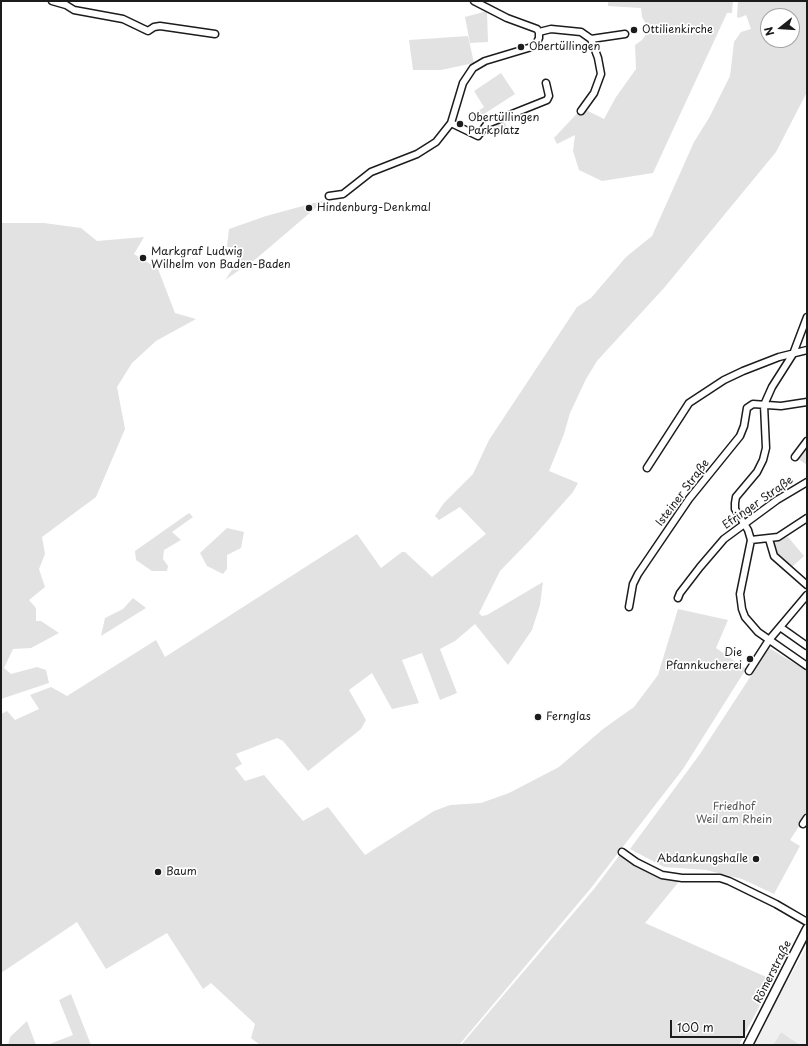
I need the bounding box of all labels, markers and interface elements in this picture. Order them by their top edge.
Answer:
north arrow [760,8,800,48]
place label: Ottilienkirche [642,23,713,37]
marker: Ottilienkirche [629,25,639,35]
text: N [760,25,778,38]
place label: Obertüllingen [529,40,600,54]
marker: Obertüllingen [516,42,526,52]
place label: Obertüllingen Parkplatz [468,111,539,137]
marker: Obertüllingen Parkplatz [455,119,465,129]
place label: Hindenburg-Denkmal [317,201,431,215]
marker: Hindenburg-Denkmal [304,203,314,213]
place label: Markgraf Ludwig Wilhelm von Baden-Baden [151,245,291,271]
marker: Markgraf Ludwig Wilhelm von Baden-Baden [138,253,148,263]
street label: Isteiner Straße [654,457,712,529]
street label: Efringer Straße [720,474,796,532]
place label: Die Pfannkucherei [666,646,742,672]
marker: Die Pfannkucherei [745,654,755,664]
place label: Fernglas [546,710,591,724]
marker: Fernglas [533,712,543,722]
park label: Friedhof Weil am Rhein [696,800,772,826]
place label: Abdankungshalle [657,852,748,866]
marker: Abdankungshalle [751,854,761,864]
place label: Baum [166,865,197,879]
marker: Baum [153,867,163,877]
street label: Römerstraße [752,938,794,1006]
scale bar [672,1012,747,1038]
text: 100 m [677,1018,714,1036]

